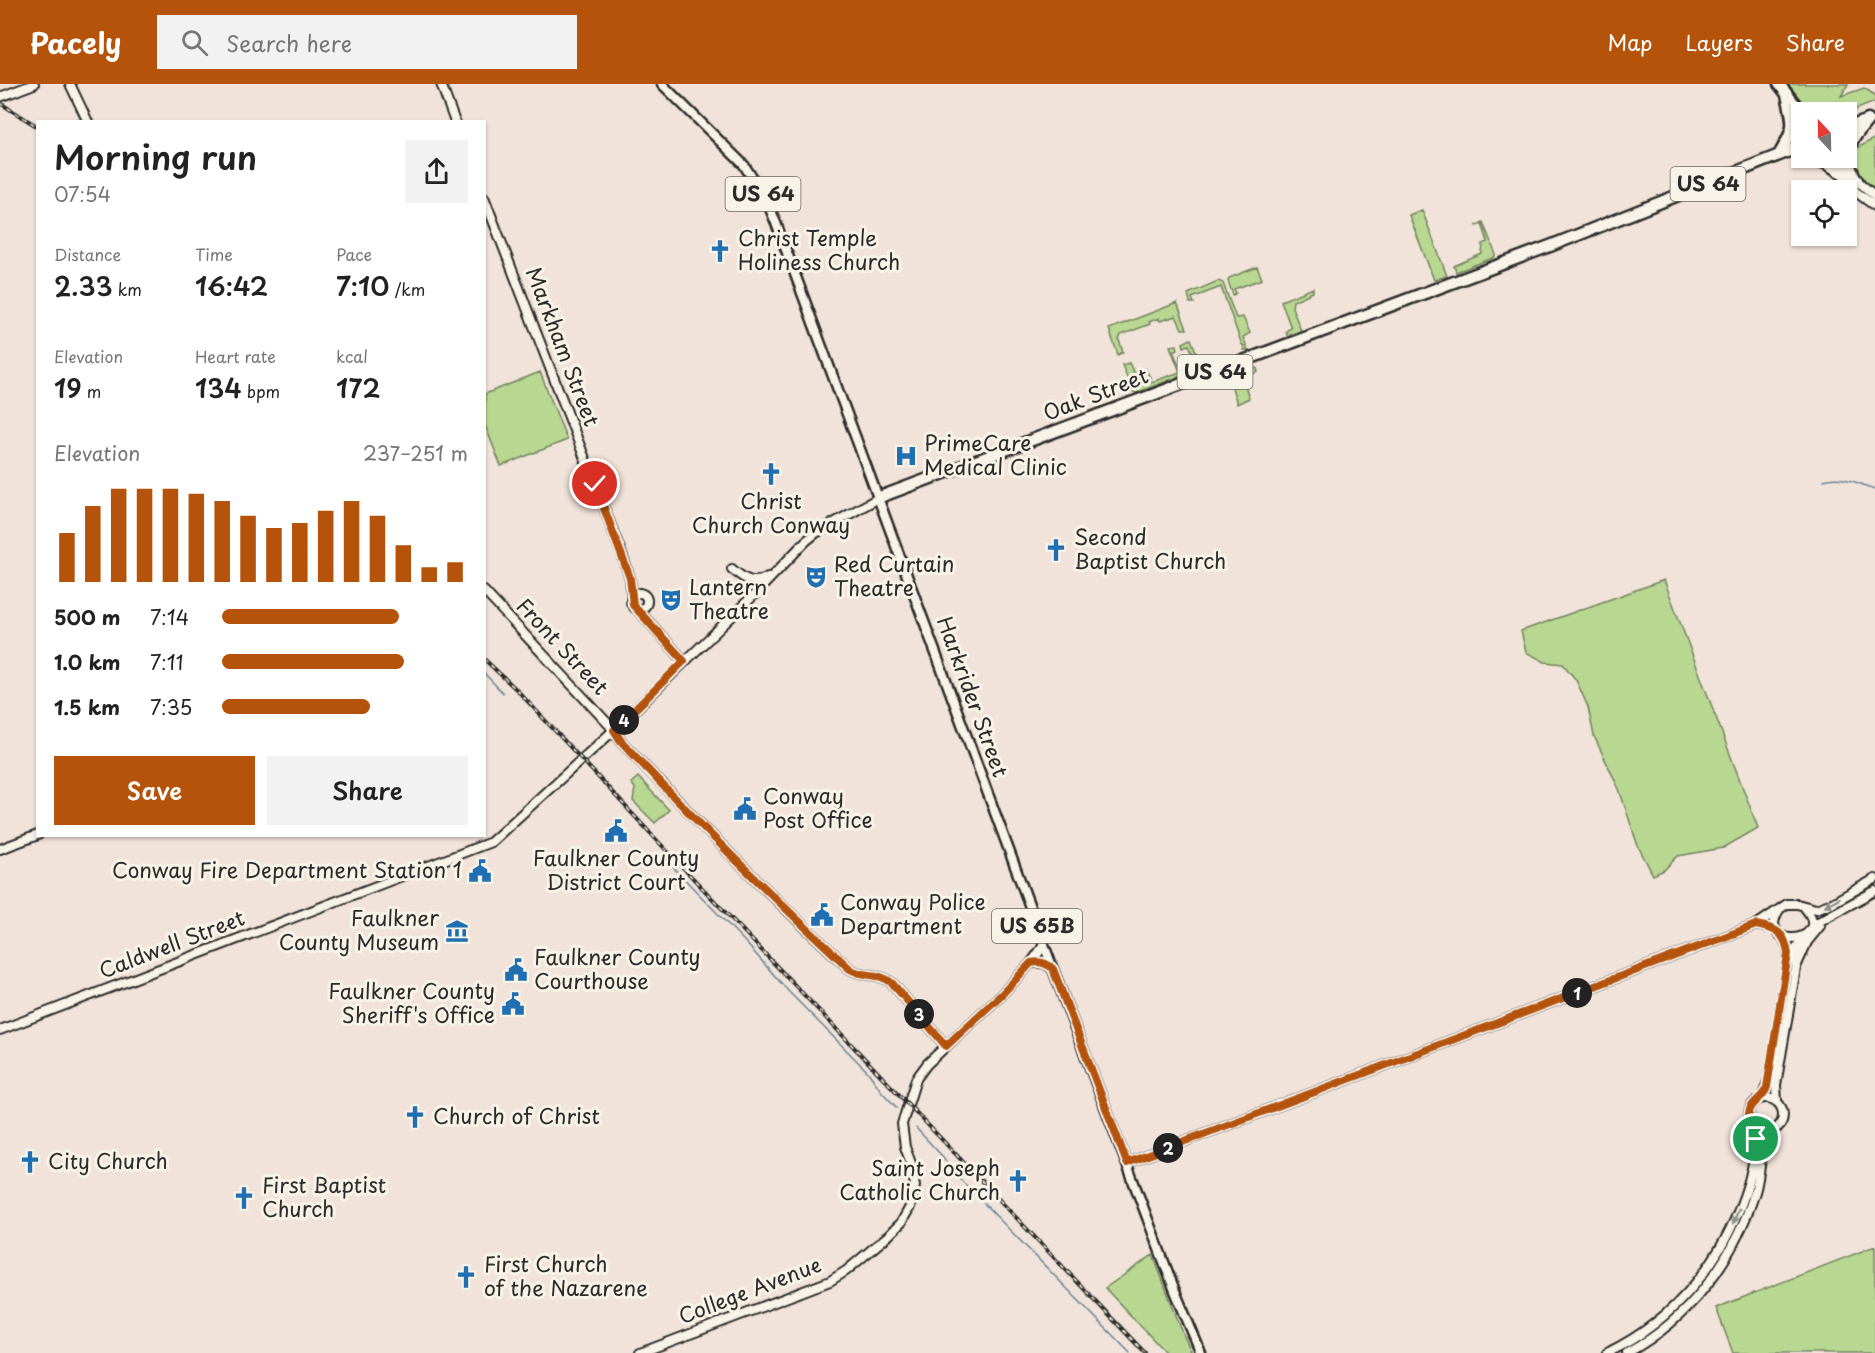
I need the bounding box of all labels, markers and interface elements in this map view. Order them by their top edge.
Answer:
search box [157,15,577,69]
text: Pacely [30,21,121,64]
icon: search [178,26,211,59]
text: Search here [226,26,352,59]
text: Map [1608,26,1652,58]
text: Layers [1685,26,1753,58]
text: Share [1786,26,1845,58]
north arrow [1791,102,1857,168]
map controls [1791,102,1857,246]
text: Morning run [54,131,257,181]
button: share [405,140,468,203]
road number: US 64 [1670,167,1746,201]
road number: US 64 [726,177,801,211]
text: 07:54 [54,179,111,209]
button: locate [1791,180,1857,246]
place label: Christ Temple Holiness Church [738,221,900,277]
church icon: Christ Temple Holiness Church [707,238,733,264]
text: Distance [54,242,121,266]
text: Time [195,242,233,266]
text: Pace [336,242,372,266]
street label: Markham Street [519,262,609,430]
text: 2.33 [54,266,113,305]
text: 16:42 [195,266,268,305]
text: 7:10 [336,266,389,305]
text: km [113,277,142,301]
text: /km [389,277,425,301]
text: Elevation [54,344,123,368]
text: Heart rate [195,344,276,368]
text: kcal [336,344,368,368]
road number: US 64 [1178,355,1252,389]
street label: Oak Street [1038,358,1153,428]
text: 19 [54,368,82,407]
text: 134 [195,368,242,407]
text: 172 [336,368,381,407]
text: m [82,379,101,403]
text: bpm [242,379,280,403]
place label: PrimeCare Medical Clinic [924,426,1067,482]
text: Elevation [54,438,140,468]
text: 237–251 m [363,438,468,468]
hospital icon: PrimeCare Medical Clinic [893,443,919,469]
pin [569,458,620,509]
church icon: Christ Church Conway [758,461,784,487]
icon: check [578,467,611,500]
place label: Christ Church Conway [692,484,850,540]
place label: Second Baptist Church [1074,520,1226,576]
church icon: Second Baptist Church [1043,537,1069,563]
place label: Red Curtain Theatre [834,547,954,603]
theatre icon: Red Curtain Theatre [803,564,829,590]
place label: Lantern Theatre [689,570,769,626]
theatre icon: Lantern Theatre [658,587,684,613]
street label: Front Street [510,590,617,701]
text: 500 m [54,602,121,632]
text: 7:14 [150,602,189,632]
street label: Harkrider Street [930,611,1018,781]
text: 1.0 km [54,647,121,677]
text: 7:11 [150,647,184,677]
text: 1.5 km [54,692,120,722]
text: 7:35 [150,692,192,722]
pin: 4 [609,705,639,735]
text: 4 [619,708,629,732]
button: Save [54,756,255,825]
button: Share [267,756,468,825]
place label: Conway Post Office [763,779,873,835]
public building icon: Conway Post Office [732,796,758,822]
public building icon: Faulkner County District Court [603,818,629,844]
place label: Faulkner County District Court [533,841,699,897]
place label: Conway Fire Department Station 1 [112,853,462,885]
public building icon: Conway Fire Department Station 1 [467,858,493,884]
place label: Conway Police Department [840,885,986,941]
one-way arrow [1824,897,1841,907]
street label: Caldwell Street [94,901,249,986]
place label: Faulkner County Museum [279,901,439,957]
public building icon: Conway Police Department [809,902,835,928]
road number: US 65B [992,909,1082,943]
museum icon: Faulkner County Museum [444,918,470,944]
place label: Faulkner County Courthouse [534,940,701,996]
public building icon: Faulkner County Courthouse [503,957,529,983]
place label: Faulkner County Sheriff's Office [328,974,495,1030]
pin: 1 [1562,978,1592,1008]
text: 1 [1573,981,1581,1005]
public building icon: Faulkner County Sheriff's Office [500,991,526,1017]
pin: 3 [904,999,934,1029]
text: 3 [914,1002,924,1026]
place label: Church of Christ [433,1099,600,1131]
church icon: Church of Christ [402,1104,428,1130]
pin [1730,1113,1781,1164]
icon: arrive [1739,1122,1772,1155]
pin: 2 [1153,1133,1183,1163]
text: 2 [1162,1136,1174,1160]
place label: City Church [48,1144,168,1176]
church icon: City Church [17,1149,43,1175]
place label: Saint Joseph Catholic Church [839,1151,1000,1207]
place label: First Baptist Church [262,1168,386,1224]
church icon: Saint Joseph Catholic Church [1005,1168,1031,1194]
church icon: First Baptist Church [231,1185,257,1211]
one-way arrow [1731,1207,1741,1225]
place label: First Church of the Nazarene [484,1247,648,1303]
street label: College Avenue [673,1247,825,1331]
church icon: First Church of the Nazarene [453,1264,479,1290]

